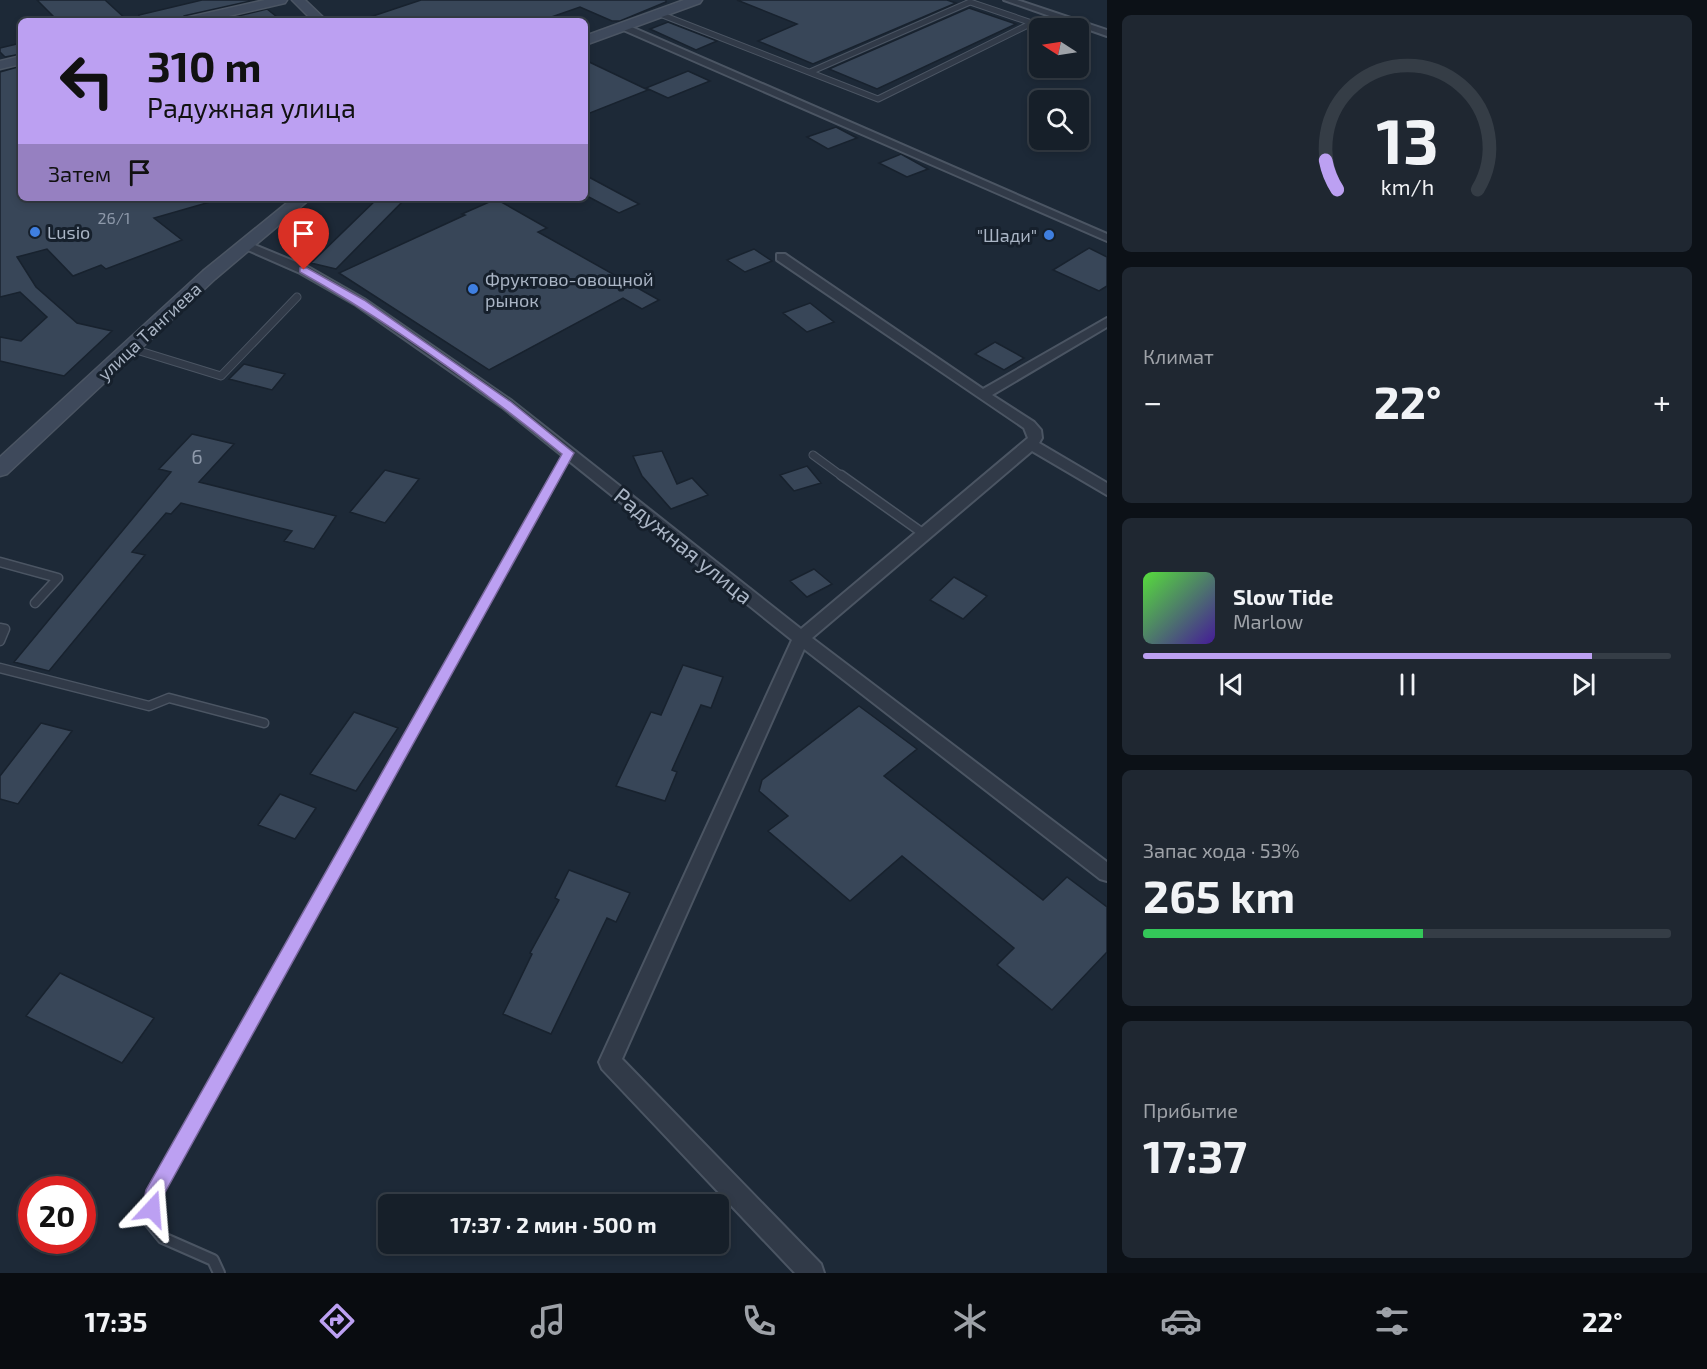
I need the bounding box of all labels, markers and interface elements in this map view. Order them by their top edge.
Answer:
north arrow [1029,18,1089,78]
map controls [1029,18,1089,150]
text: 310 m [147,40,262,90]
icon: left [48,42,126,120]
button: search [1029,90,1089,150]
text: Радужная улица [147,91,356,123]
text: 13 [1376,102,1438,177]
icon: arrive [123,156,156,189]
text: Затем [48,160,111,186]
text: km/h [1380,175,1434,200]
house number: 26/1 [98,208,130,227]
pin [278,208,329,270]
icon: arrive [287,217,320,250]
place label: Lusio [47,221,90,243]
place label: "Шади" [977,224,1037,246]
marker: Lusio [28,225,42,239]
marker: "Шади" [1042,228,1056,242]
place label: Фруктово-овощной рынок [485,268,653,311]
street label: улица Тангиева [93,277,205,385]
marker: Фруктово-овощной рынок [466,282,480,296]
text: Климат [1143,344,1214,368]
text: 22° [1374,374,1441,428]
text: − [1143,381,1162,421]
text: + [1653,381,1671,421]
house number: 6 [191,444,203,468]
street label: Радужная улица [609,481,758,609]
text: Slow Tide [1233,583,1333,609]
text: Marlow [1233,609,1303,633]
icon: previous [1215,668,1248,701]
icon: pause [1391,668,1424,701]
icon: next [1567,668,1600,701]
text: Запас хода · 53% [1143,838,1300,862]
text: 265 km [1143,868,1295,922]
text: Прибытие [1143,1098,1238,1122]
text: 17:37 [1143,1128,1247,1182]
speed limit sign: 20 [18,1176,96,1254]
position arrow [120,1177,184,1241]
text: 17:37 · 2 мин · 500 m [450,1211,657,1237]
icon: directions [316,1300,358,1342]
icon: music [527,1300,569,1342]
icon: phone [738,1300,780,1342]
icon: climate [949,1300,991,1342]
icon: car [1160,1300,1202,1342]
icon: filters [1371,1300,1413,1342]
text: 17:35 [84,1305,148,1337]
text: 22° [1582,1305,1623,1337]

